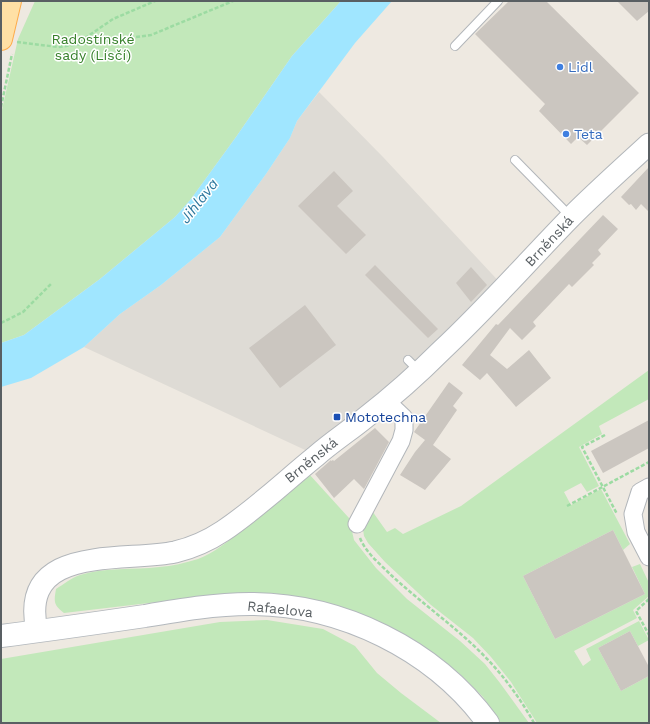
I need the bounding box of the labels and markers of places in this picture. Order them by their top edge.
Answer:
place label: Lidl [568,59,594,75]
marker: Lidl [555,62,565,72]
place label: Teta [574,126,603,142]
marker: Teta [561,129,571,139]
place label: Mototechna [345,409,426,425]
marker: Mototechna [332,412,342,422]

